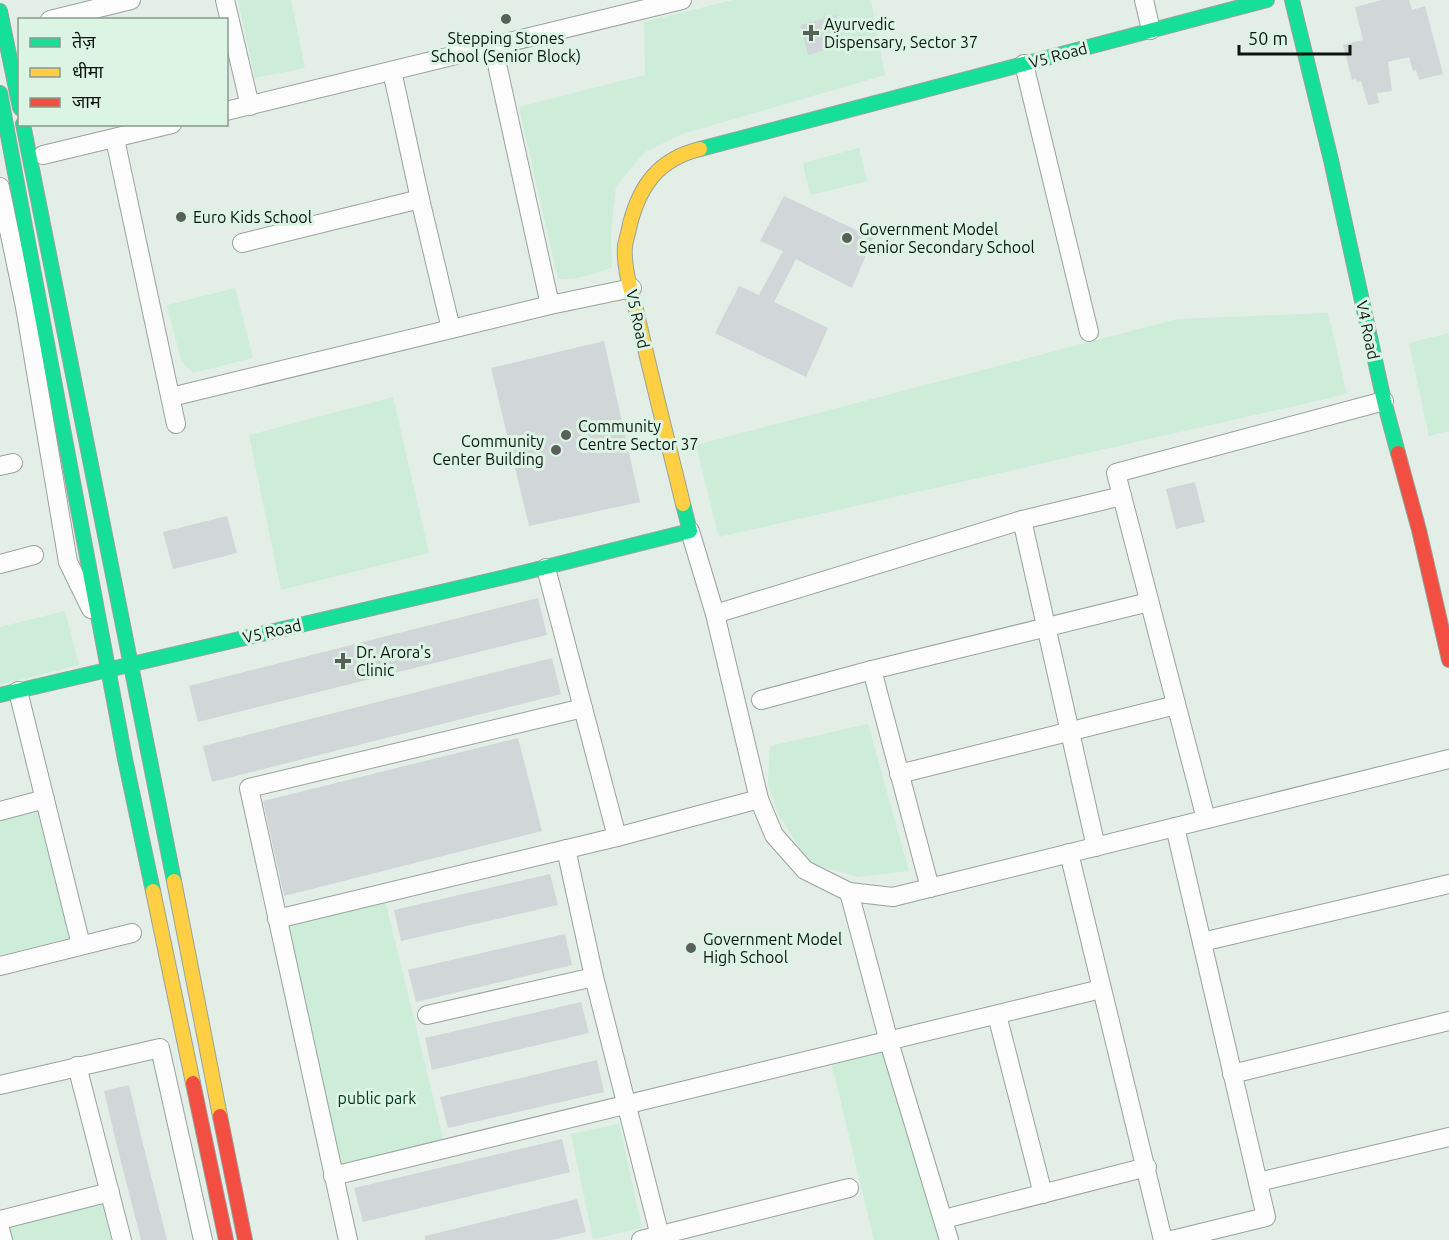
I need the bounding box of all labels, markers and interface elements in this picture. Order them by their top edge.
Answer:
marker: Stepping Stones School (Senior Block) [499,12,513,26]
place label: Ayurvedic Dispensary, Sector 37 [824,15,978,51]
legend [18,18,228,126]
scale bar [1239,18,1350,56]
marker: Ayurvedic Dispensary, Sector 37 [802,24,820,42]
text: 50 m [1248,28,1288,48]
place label: Stepping Stones School (Senior Block) [431,29,581,66]
text: तेज़ [72,31,96,51]
street label: V5 Road [1027,39,1089,71]
text: धीमा [72,61,103,81]
text: जाम [72,91,102,111]
place label: Euro Kids School [193,208,312,226]
marker: Euro Kids School [174,210,188,224]
place label: Government Model Senior Secondary School [859,220,1035,256]
marker: Government Model Senior Secondary School [840,231,854,245]
street label: V5 Road [623,288,653,350]
street label: V4 Road [1353,299,1383,361]
place label: Community Centre Sector 37 [578,417,699,453]
marker: Community Centre Sector 37 [559,428,573,442]
place label: Community Center Building [432,432,544,468]
marker: Community Center Building [549,443,563,457]
street label: V5 Road [241,616,303,646]
place label: Dr. Arora's Clinic [356,643,431,679]
marker: Dr. Arora's Clinic [334,652,352,670]
place label: Government Model High School [703,930,842,966]
marker: Government Model High School [684,941,698,955]
park label: public park [338,1089,416,1107]

